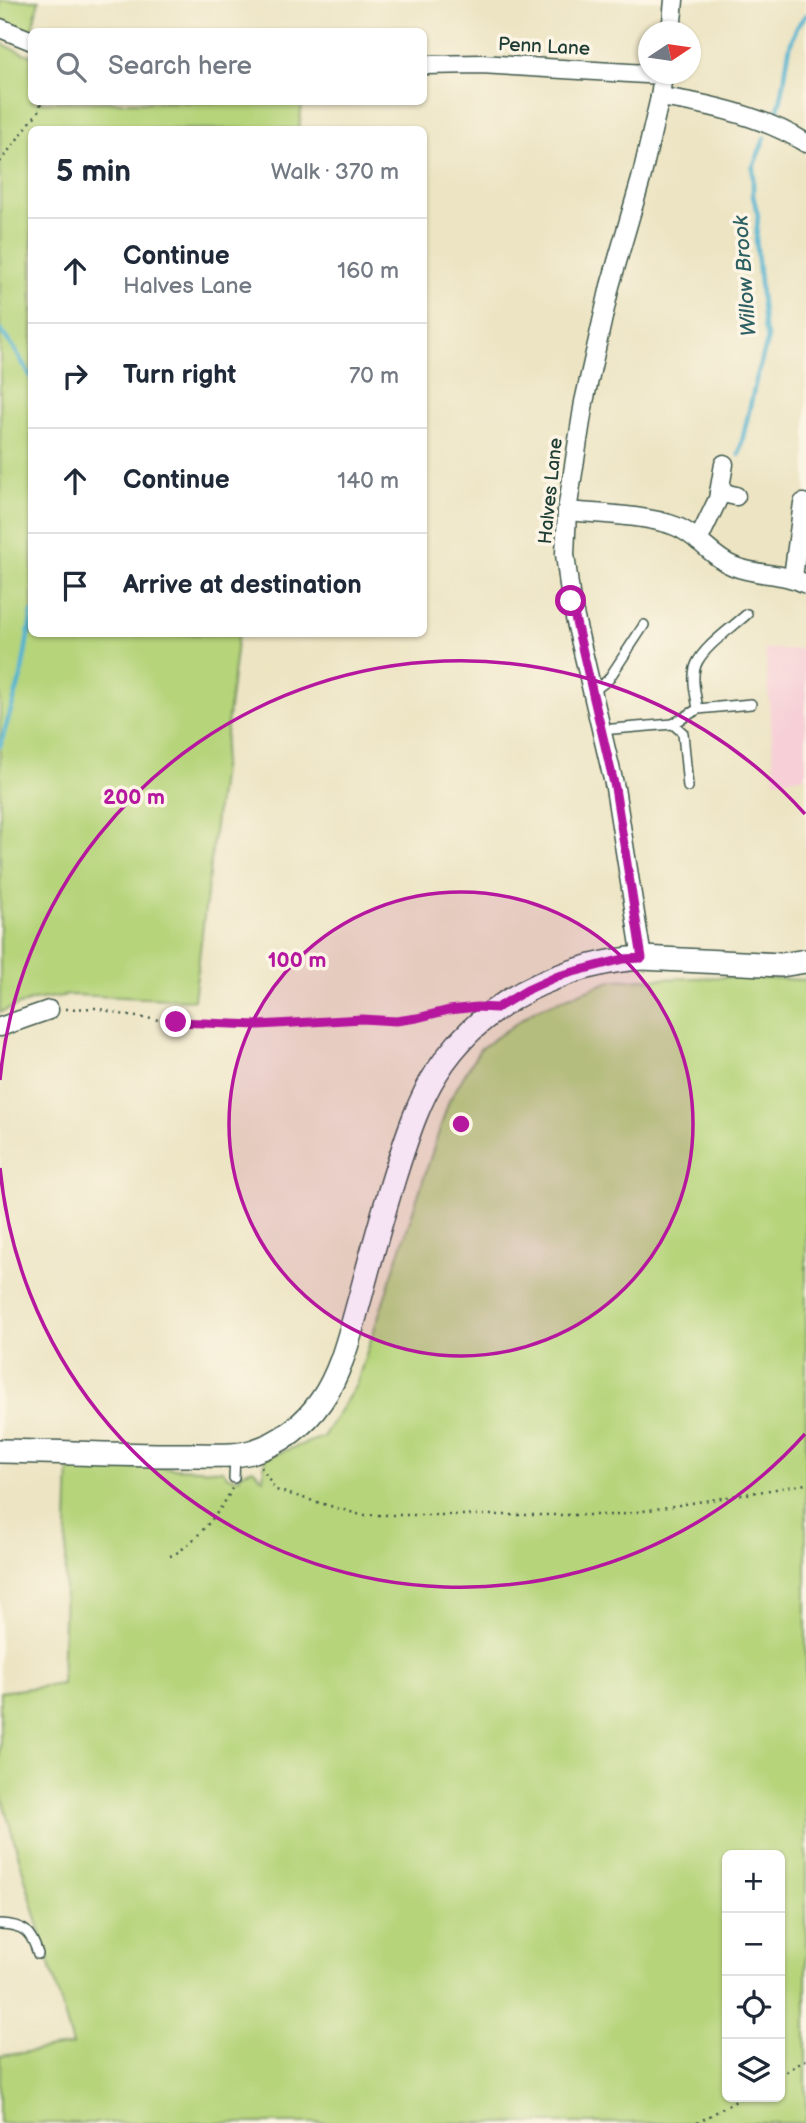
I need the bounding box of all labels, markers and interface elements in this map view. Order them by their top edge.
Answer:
north arrow [638,21,701,84]
search box [28,28,427,105]
street label: Penn Lane [497,33,591,61]
icon: search [52,48,90,86]
text: Search here [108,51,252,82]
text: 5 min [56,154,131,190]
text: Walk · 370 m [271,158,399,186]
water label: Willow Brook [728,214,762,337]
text: Continue [123,241,230,272]
icon: ahead [56,252,94,290]
text: 160 m [337,257,399,285]
text: Halves Lane [123,272,252,300]
icon: right [56,357,94,395]
text: Turn right [123,360,236,391]
text: 70 m [349,362,399,390]
street label: Halves Lane [534,437,568,545]
icon: ahead [56,462,94,500]
text: Continue [123,465,230,496]
text: 140 m [337,467,399,495]
icon: arrive [56,567,94,605]
text: Arrive at destination [123,570,362,601]
route start [555,585,586,616]
text: 200 m [103,785,165,810]
text: 100 m [268,948,326,973]
route end [160,1006,191,1037]
centre of rings [449,1112,473,1136]
map controls [722,1850,785,2102]
button: + [722,1850,785,1913]
button: − [722,1913,785,1976]
button: locate [722,1976,785,2039]
button: layers [722,2039,785,2102]

